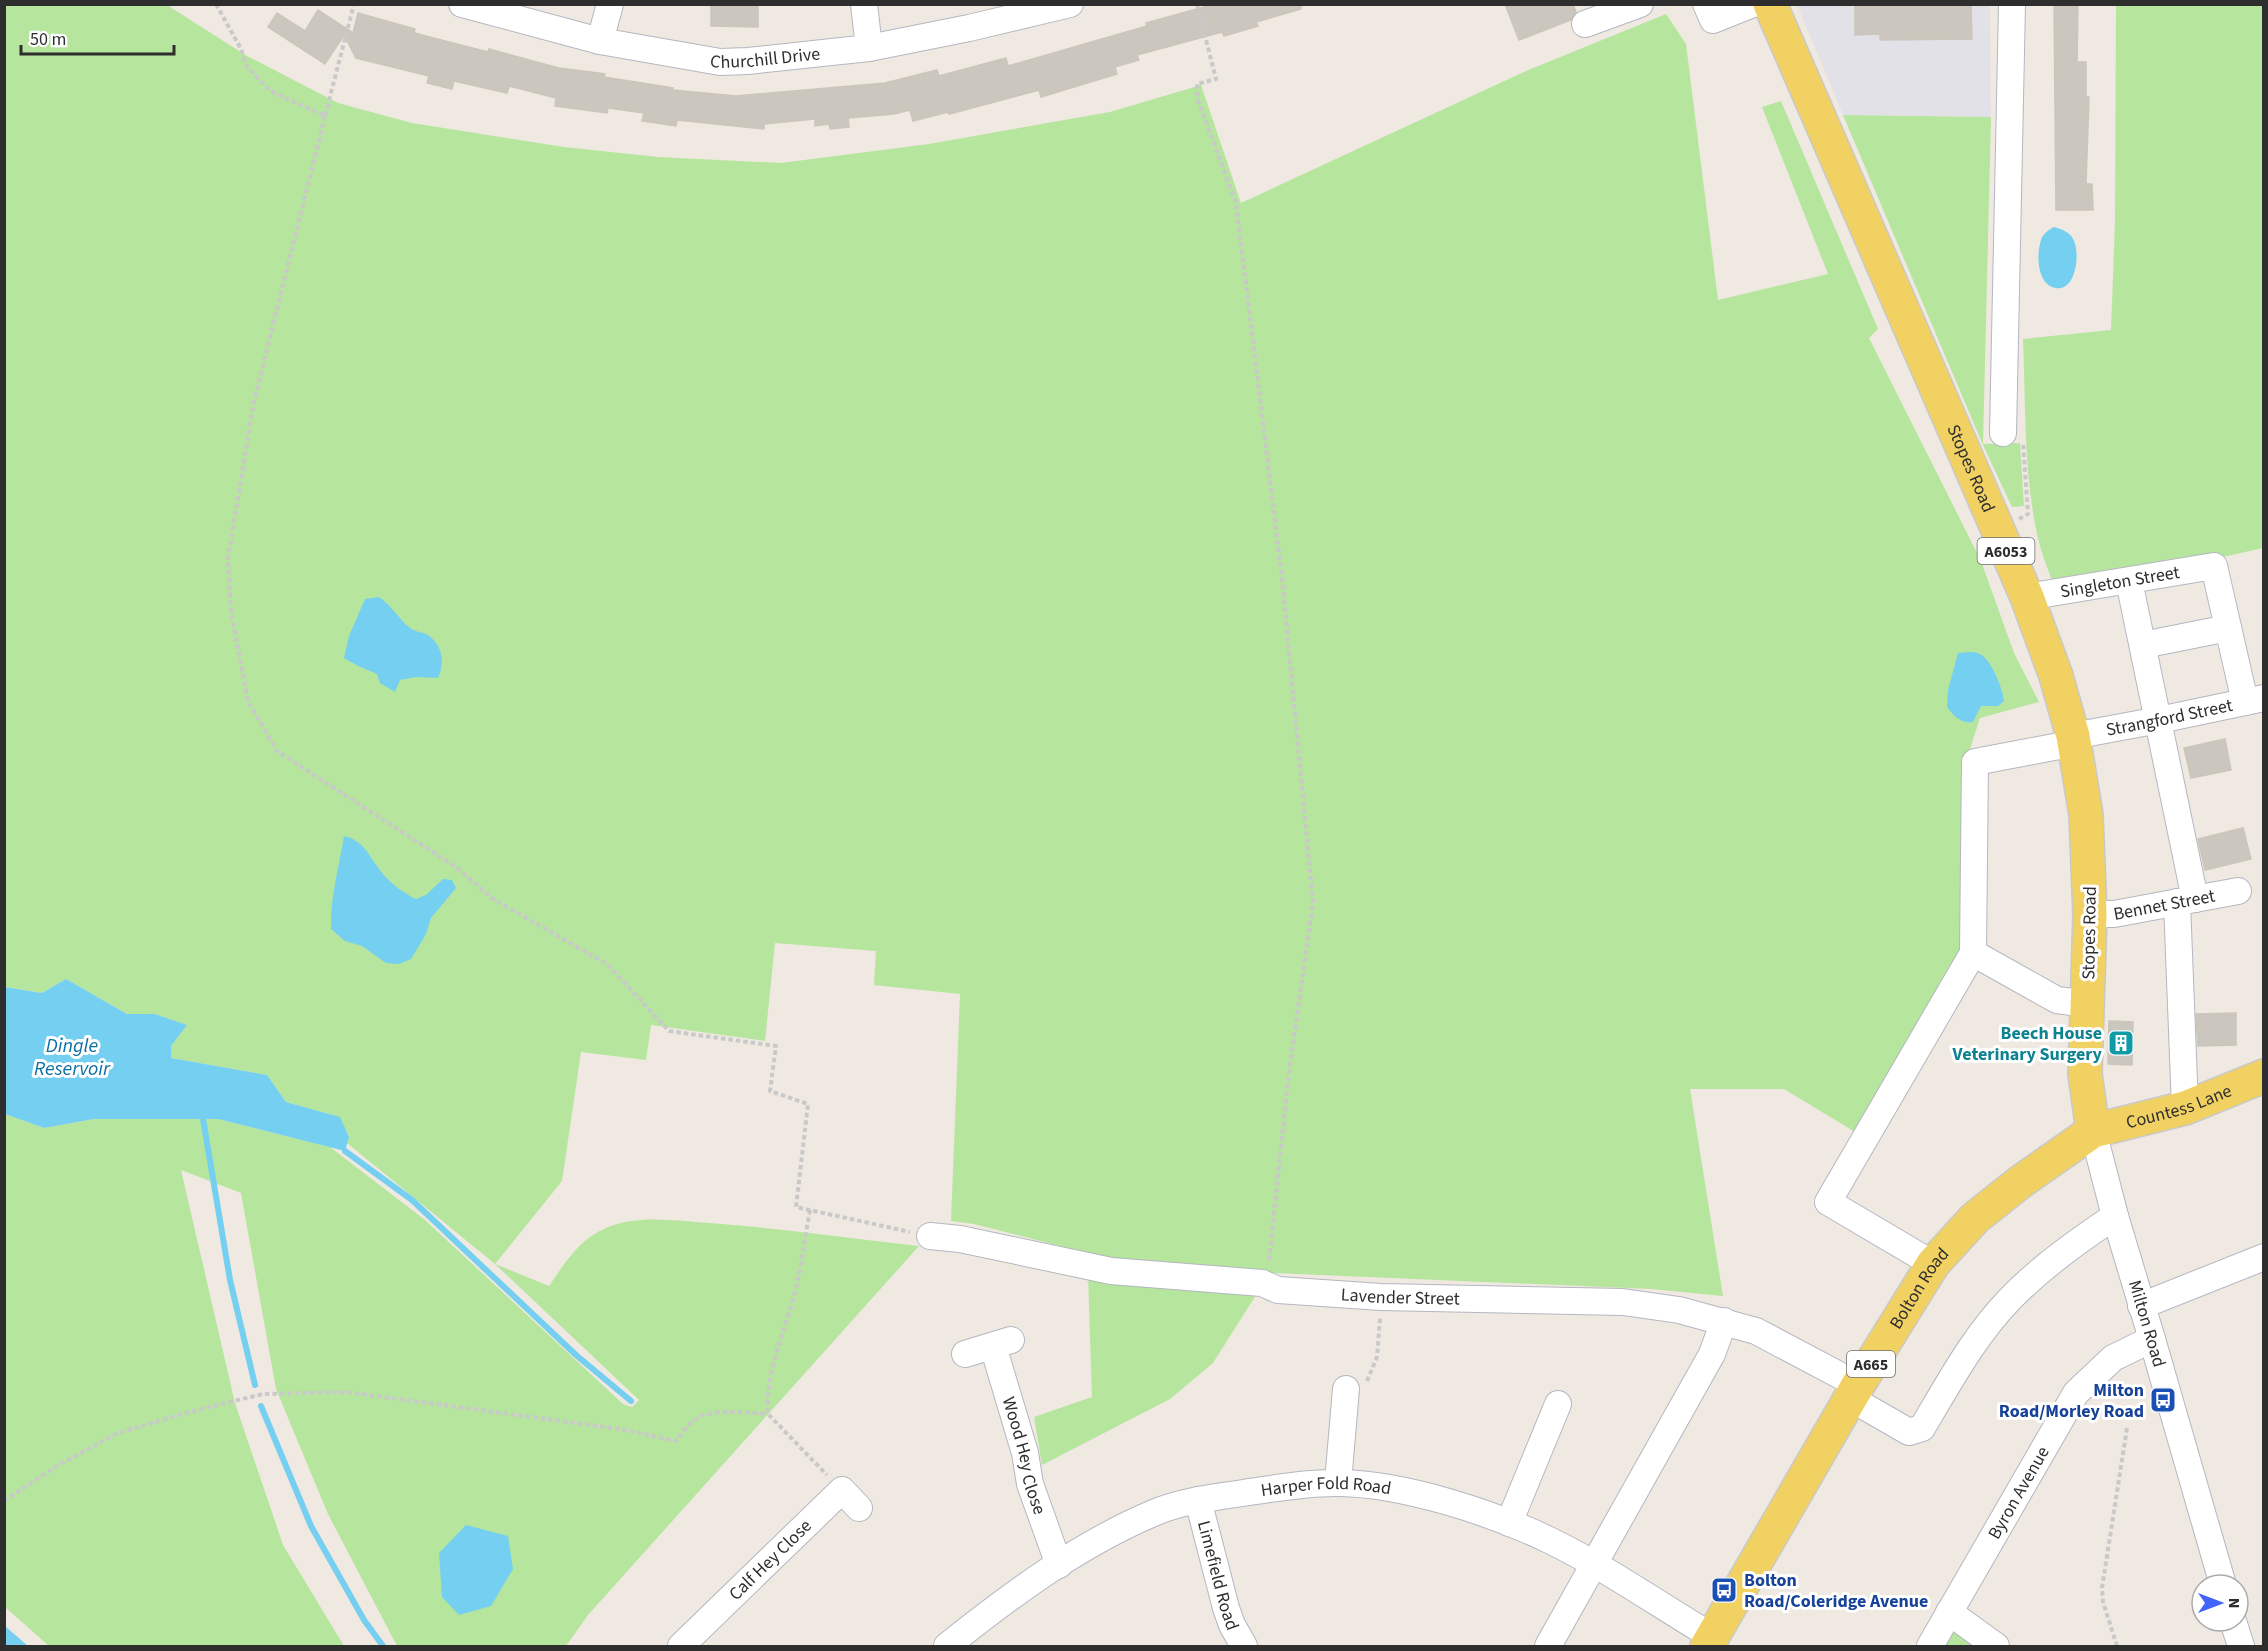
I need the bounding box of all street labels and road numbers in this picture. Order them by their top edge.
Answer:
street label: Churchill Drive [708,41,821,75]
street label: Stopes Road [1941,421,2001,516]
road number: A6053 [1978,538,2034,564]
street label: Singleton Street [2058,560,2181,604]
street label: Strangford Street [2104,693,2235,743]
street label: Bennet Street [2111,884,2217,927]
street label: Stopes Road [2076,886,2103,980]
street label: Countess Lane [2123,1078,2236,1135]
street label: Bolton Road [1884,1242,1955,1334]
street label: Milton Road [2122,1277,2171,1370]
street label: Lavender Street [1340,1282,1460,1312]
road number: A665 [1847,1351,1895,1377]
street label: Wood Hey Close [996,1394,1052,1518]
street label: Byron Avenue [1982,1442,2056,1544]
street label: Harper Fold Road [1259,1471,1393,1503]
street label: Calf Hey Close [723,1514,817,1606]
street label: Limefield Road [1191,1518,1245,1634]

